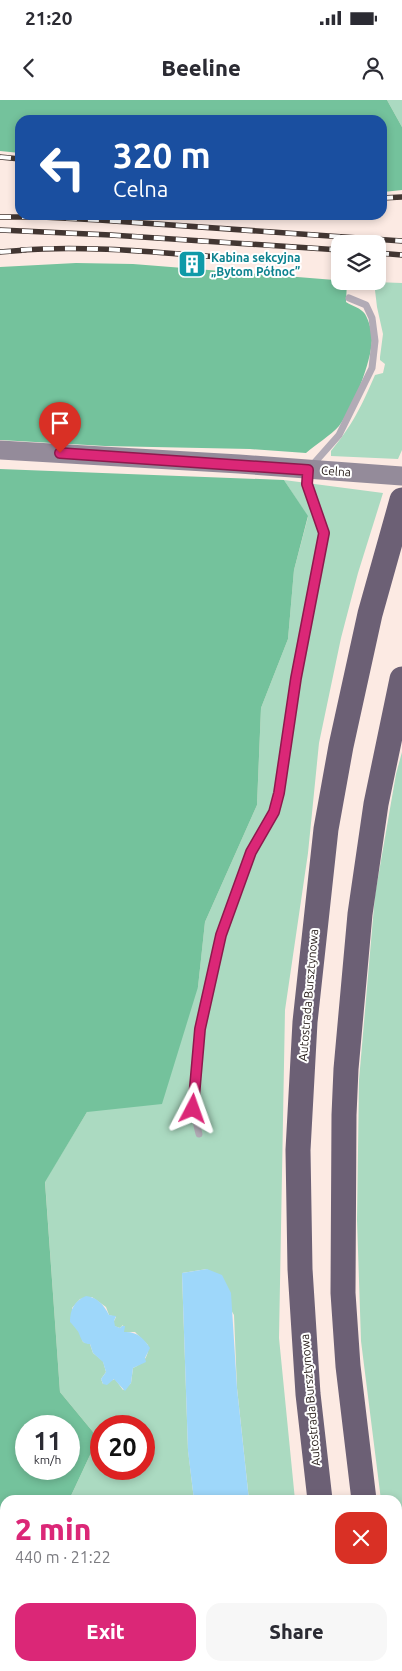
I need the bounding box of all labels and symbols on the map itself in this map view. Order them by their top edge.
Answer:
building icon: Kabina sekcyjna „Bytom Północ” [177,249,207,279]
place label: Kabina sekcyjna „Bytom Północ” [211,251,300,278]
pin [39,402,81,453]
street label: Celna [321,463,351,479]
street label: Autostrada Bursztynowa [296,928,320,1062]
position arrow [166,1082,218,1134]
street label: Autostrada Bursztynowa [298,1333,322,1467]
speed limit sign: 20 [90,1415,155,1480]

